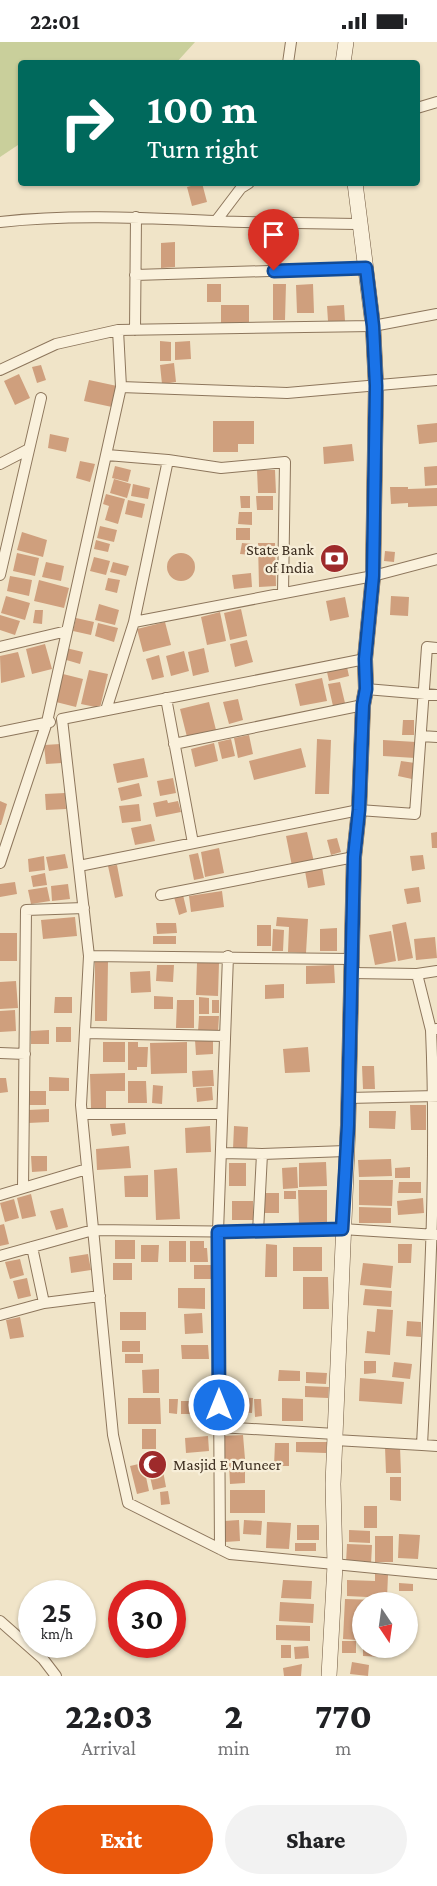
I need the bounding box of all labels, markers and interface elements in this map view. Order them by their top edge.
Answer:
text: 22:01 [30,9,80,34]
icon: right [48,84,126,162]
text: 100 m [147,85,257,132]
text: Turn right [147,134,258,164]
pin [248,209,299,271]
icon: arrive [257,218,290,251]
place label: State Bank of India [246,541,315,576]
bank icon: State Bank of India [319,542,351,574]
position arrow [187,1373,251,1437]
mosque icon: Masjid E Muneer [136,1448,168,1480]
place label: Masjid E Muneer [173,1456,282,1474]
speed limit sign: 30 [108,1580,186,1658]
north arrow [352,1592,418,1658]
map controls [352,1592,418,1658]
text: 25 [42,1595,72,1628]
text: km/h [41,1626,73,1642]
text: 22:03 [65,1696,153,1736]
text: 2 [224,1696,243,1736]
text: 770 [315,1696,372,1736]
text: Arrival [82,1737,136,1759]
text: min [218,1737,250,1759]
text: m [335,1737,351,1759]
button: Exit [30,1805,213,1874]
button: Share [225,1805,407,1874]

